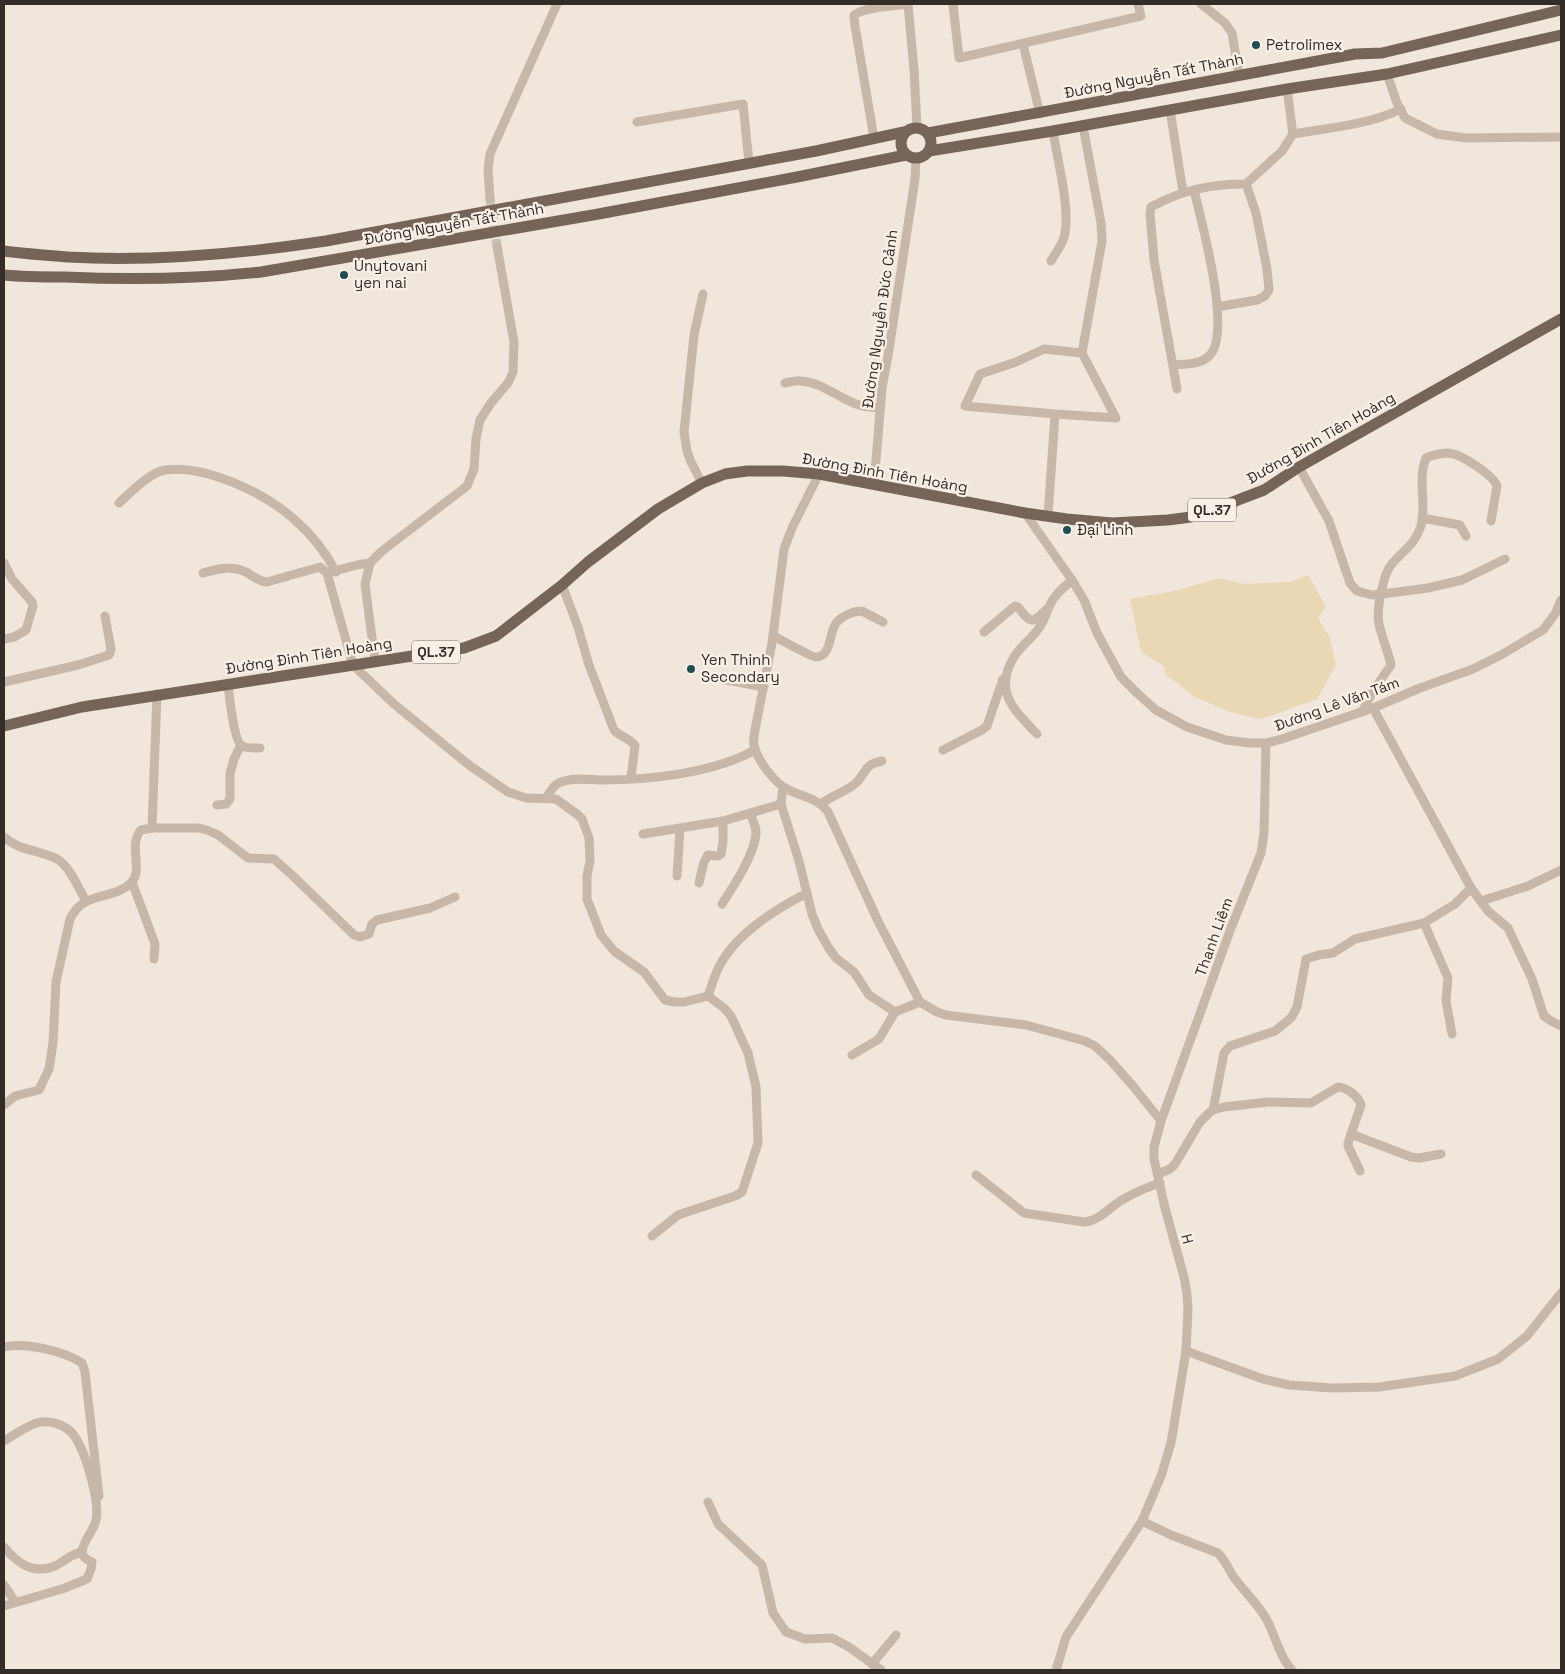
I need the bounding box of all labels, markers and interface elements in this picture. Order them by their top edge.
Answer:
place label: Petrolimex [1266,35,1343,54]
marker: Petrolimex [1250,39,1262,51]
street label: Đường Nguyễn Tất Thành [1063,49,1245,102]
street label: Đường Nguyễn Tất Thành [363,198,545,249]
street label: Đường Nguyễn Đức Cảnh [858,228,901,410]
place label: Unytovani yen nai [354,256,427,292]
marker: Unytovani yen nai [338,269,350,281]
street label: Đường Đinh Tiên Hoàng [1243,387,1398,488]
street label: Đường Đinh Tiên Hoàng [801,449,969,496]
road number: QL.37 [1188,498,1236,522]
place label: Đại Linh [1077,520,1133,539]
marker: Đại Linh [1061,524,1073,536]
street label: Đường Đinh Tiên Hoàng [225,633,393,678]
road number: QL.37 [412,640,460,664]
place label: Yen Thinh Secondary [701,650,780,686]
marker: Yen Thinh Secondary [685,663,697,675]
street label: Đường Lê Văn Tám [1272,672,1402,735]
street label: Thanh Liêm [1190,895,1237,979]
street label: H [1177,1232,1198,1246]

